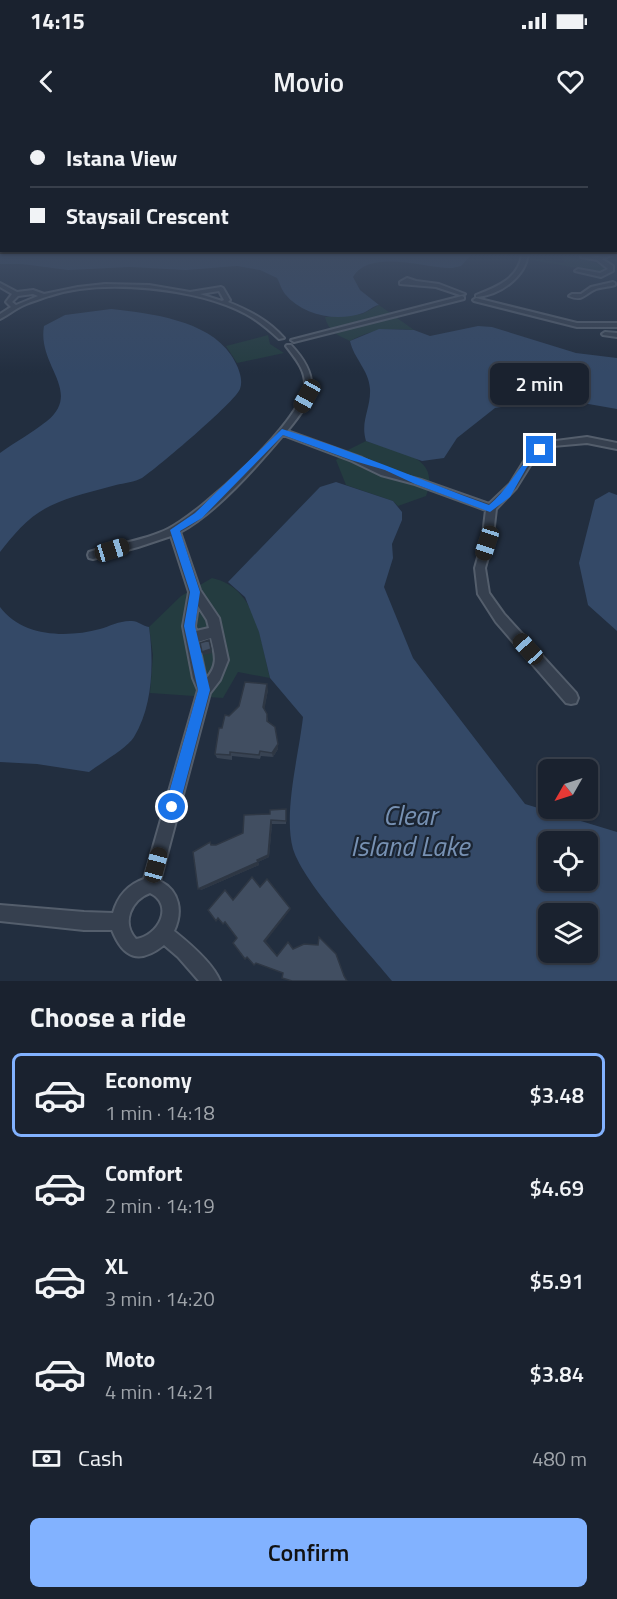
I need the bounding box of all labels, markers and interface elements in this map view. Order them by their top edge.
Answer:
text: 14:15 [30,4,85,38]
text: Movio [273,61,344,102]
icon: back [30,65,63,98]
icon: heart [554,65,587,98]
text: Istana View [66,141,177,175]
text: Staysail Crescent [66,199,229,233]
callout: 2 min [490,363,590,405]
text: 2 min [515,368,564,399]
car [290,376,324,416]
route end [526,436,553,463]
car [473,523,501,563]
car [92,536,132,564]
car [509,630,547,668]
north arrow [538,759,598,819]
map controls [538,759,598,963]
route start [158,793,185,820]
water label: Clear Island Lake [350,794,471,866]
button: locate [538,831,598,891]
car [143,845,169,885]
button: layers [538,903,598,963]
text: Choose a ride [30,996,186,1037]
text: Economy [105,1063,192,1097]
icon: car [33,1068,87,1122]
text: $3.48 [529,1078,584,1112]
text: 1 min · 14:18 [105,1097,215,1128]
text: Comfort [105,1156,183,1190]
icon: car [33,1161,87,1215]
text: $4.69 [529,1171,584,1205]
text: 2 min · 14:19 [105,1190,215,1221]
text: XL [105,1249,128,1283]
icon: car [33,1254,87,1308]
text: $5.91 [529,1264,584,1298]
text: 3 min · 14:20 [105,1283,215,1314]
text: Moto [105,1342,155,1376]
icon: car [33,1347,87,1401]
text: $3.84 [529,1357,584,1391]
text: 4 min · 14:21 [105,1376,215,1407]
text: Cash [78,1441,123,1475]
icon: cash [30,1442,63,1475]
text: 480 m [532,1443,587,1474]
button: Confirm [30,1518,587,1587]

